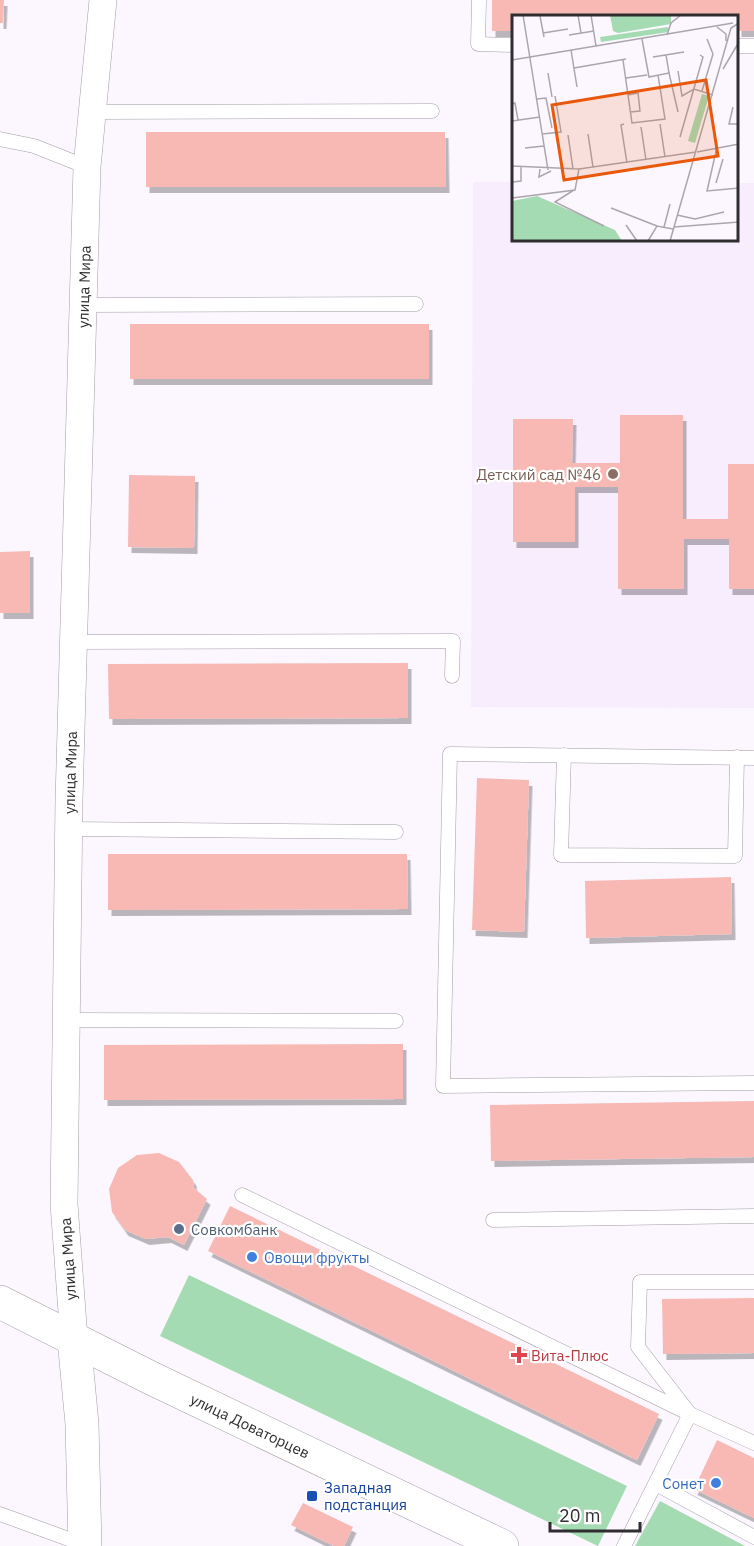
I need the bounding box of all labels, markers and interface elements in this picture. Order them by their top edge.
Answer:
inset map [512,15,739,242]
street label: улица Мира [73,245,94,328]
place label: Детский сад №46 [476,465,601,484]
marker: Детский сад №46 [606,467,620,481]
street label: улица Мира [59,731,80,814]
street label: улица Мира [56,1217,80,1301]
place label: Совкомбанк [191,1220,277,1239]
marker: Совкомбанк [172,1222,186,1236]
place label: Овощи фрукты [264,1248,370,1267]
marker: Овощи фрукты [245,1250,259,1264]
place label: Вита-Плюс [531,1346,609,1365]
marker: Вита-Плюс [512,1348,526,1362]
street label: улица Доваторцев [187,1389,313,1462]
place label: Сонет [662,1474,704,1493]
marker: Сонет [709,1476,723,1490]
place label: Западная подстанция [324,1478,407,1514]
marker: Западная подстанция [305,1489,319,1503]
scale bar [550,1495,640,1533]
text: 20 m [559,1504,601,1527]

